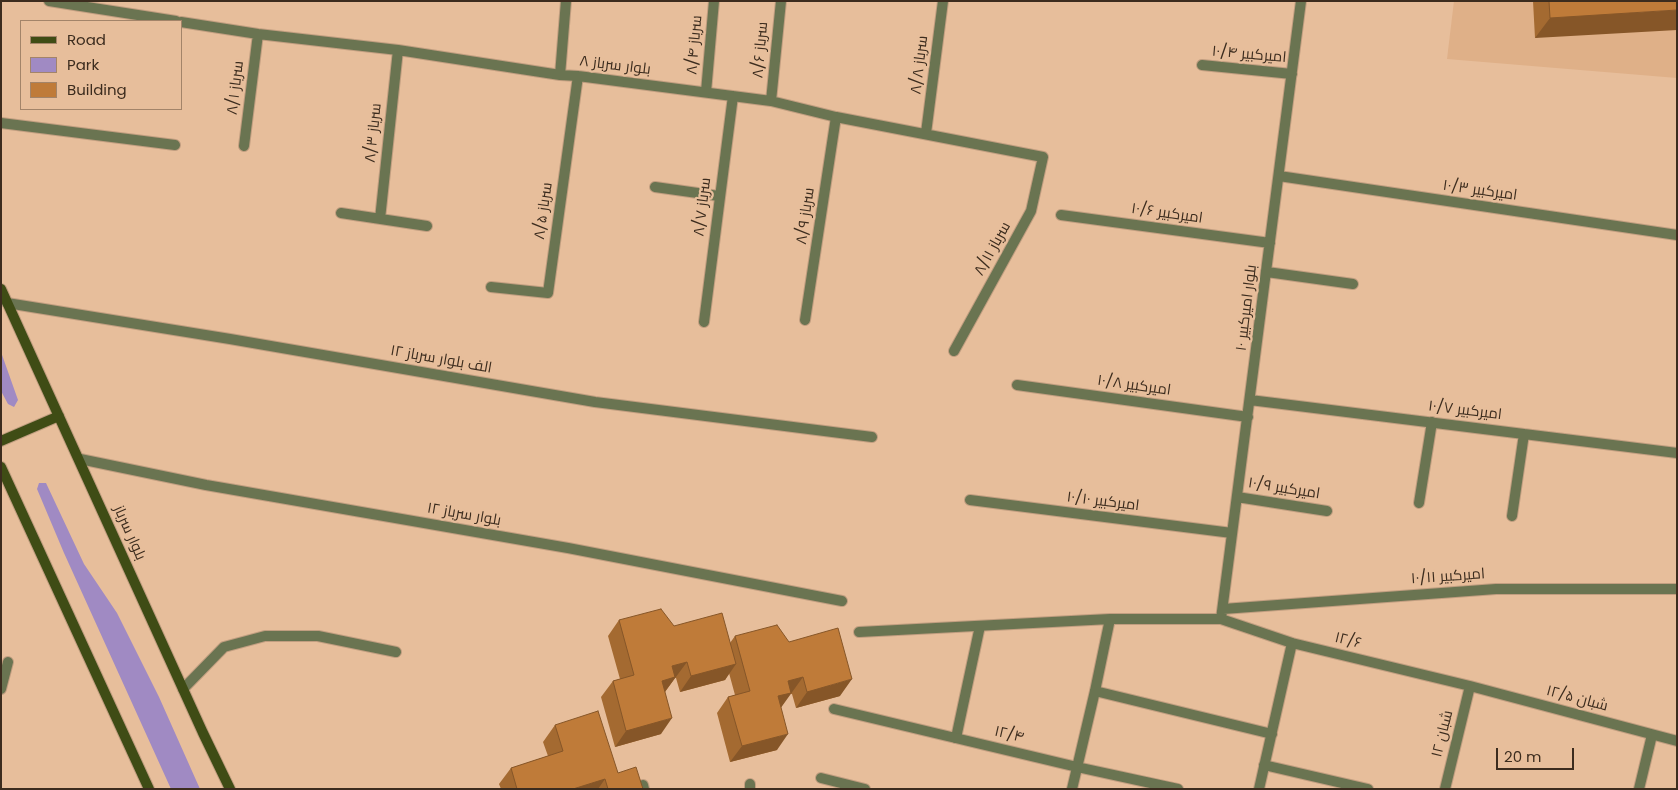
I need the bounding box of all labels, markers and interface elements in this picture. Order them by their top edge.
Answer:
street label: ۸/۴ سرباز [683,15,707,75]
legend [20,20,182,110]
street label: ۸/۶ سرباز [750,21,772,79]
text: Road [67,29,106,50]
street label: ۸/۸ سرباز [907,35,933,95]
street label: ۱۰/۴ امیرکبیر [1211,43,1287,67]
street label: ۸ بلوار سرباز [578,53,652,79]
text: Park [67,54,99,75]
street label: ۸/۱ سرباز [224,60,248,116]
text: Building [67,79,127,100]
street label: ۸/۳ سرباز [362,102,386,164]
street label: ۸/۷ سرباز [690,177,716,237]
street label: ۱۰/۳ امیرکبیر [1442,177,1518,205]
street label: ۸/۵ سرباز [531,181,557,241]
street label: ۸/۹ سرباز [793,186,819,246]
street label: ۱۰/۶ امیرکبیر [1130,200,1204,228]
street label: ۸/۱۱ سرباز [971,219,1015,279]
street label: ۱۰ بلوار امیرکبیر [1233,264,1261,352]
street label: ۱۲ الف بلوار سرباز [389,342,493,378]
street label: ۱۰/۸ امیرکبیر [1096,372,1172,400]
street label: ۱۰/۷ امیرکبیر [1427,398,1503,424]
street label: ۱۰/۹ امیرکبیر [1247,474,1321,504]
street label: ۱۰/۱۰ امیرکبیر [1066,489,1140,515]
street label: ۱۲ بلوار سرباز [426,500,502,530]
street label: بلوار سرباز [109,503,149,563]
street label: ۱۰/۱۱ امیرکبیر [1410,565,1486,589]
street label: ۱۲/۶ [1333,629,1363,653]
street label: ۱۲/۵ شبان [1544,682,1610,716]
street label: ۱۲ شبان [1428,709,1458,759]
street label: ۱۲/۴ [993,723,1025,747]
scale bar [1498,738,1576,770]
text: 20 m [1504,746,1542,767]

